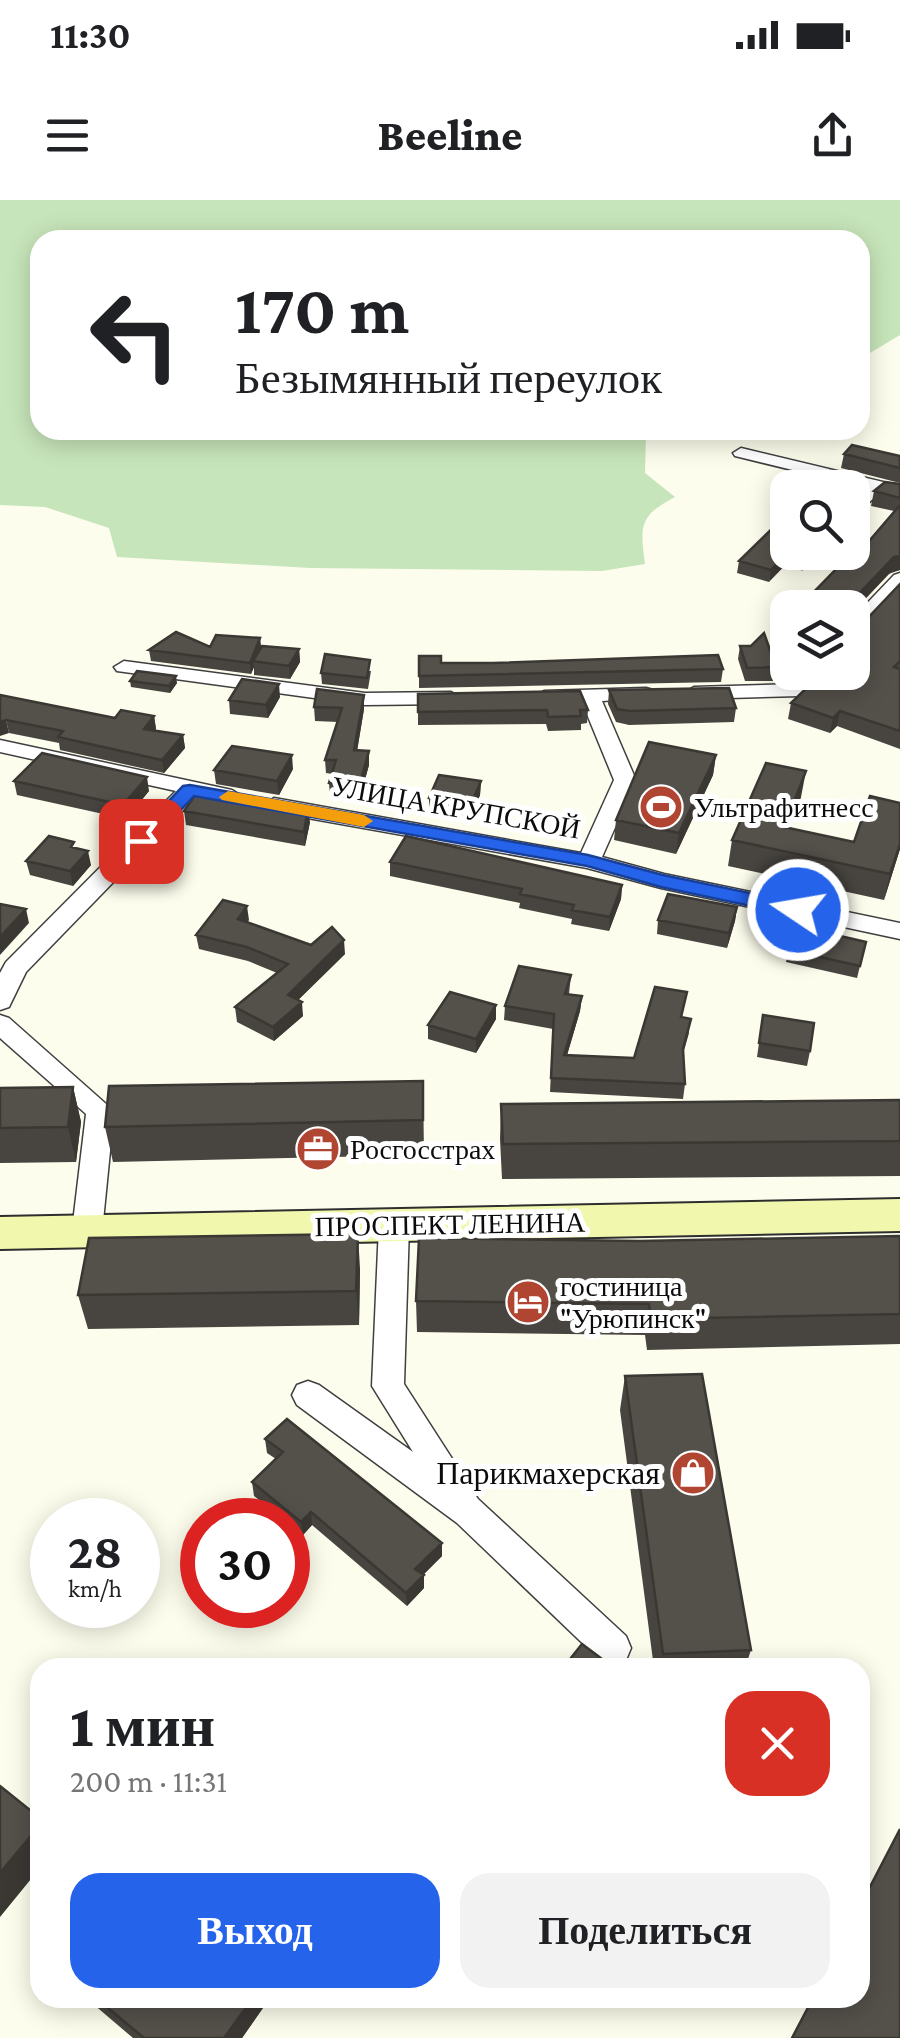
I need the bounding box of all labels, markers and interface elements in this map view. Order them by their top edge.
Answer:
text: 11:30 [50,14,131,56]
icon: menu [40,108,95,163]
icon: share [805,108,860,163]
text: Beeline [377,110,523,160]
icon: left [70,270,200,400]
text: 170 m [235,270,409,348]
text: Безымянный переулок [235,353,662,403]
map controls [770,470,870,690]
button: search [770,470,870,570]
button: layers [770,590,870,690]
street label: УЛИЦА КРУПСКОЙ [329,770,583,845]
sports icon: Ультрафитнесс [638,784,684,830]
place label: Ультрафитнесс [694,792,874,823]
pin [99,799,184,884]
icon: arrive [114,814,169,869]
position arrow [746,858,850,962]
office icon: Росгосстрах [295,1126,341,1172]
place label: Росгосстрах [350,1134,495,1165]
street label: ПРОСПЕКТ ЛЕНИНА [314,1207,586,1242]
place label: гостиница "Урюпинск" [560,1271,706,1334]
hotel icon: гостиница "Урюпинск" [505,1279,551,1325]
shop icon: Парикмахерская [670,1450,716,1496]
place label: Парикмахерская [436,1455,660,1491]
speed limit sign: 30 [180,1498,310,1628]
text: 28 [68,1523,122,1579]
text: km/h [68,1575,122,1602]
button: close [725,1691,830,1796]
text: 1 мин [70,1692,215,1759]
text: 200 m · 11:31 [70,1763,227,1799]
button: Выход [70,1873,440,1988]
button: Поделиться [460,1873,830,1988]

